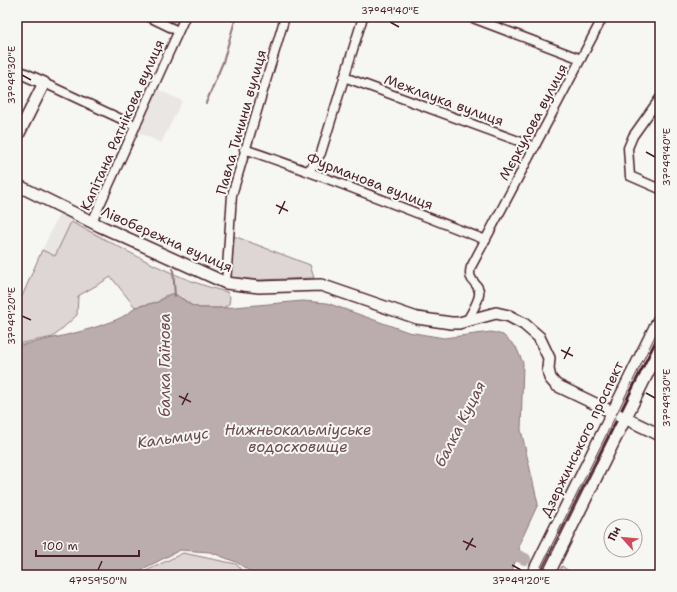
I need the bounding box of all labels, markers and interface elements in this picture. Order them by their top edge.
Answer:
text: 37°49'40"E [361,4,419,17]
street label: Капітана Ратнікова вулиця [76,37,168,213]
text: 37°49'30"E [5,46,18,104]
street label: Павла Тичини вулиця [212,47,270,197]
street label: Мєркулова вулиця [495,61,571,183]
street label: Межлаука вулиця [382,70,506,130]
text: 37°49'40"E [660,128,673,186]
street label: Фурманова вулиця [304,149,436,213]
street label: Лівобережна вулиця [99,202,235,276]
text: 37°49'20"E [5,287,18,345]
water label: балка Гаїнова [155,313,175,417]
street label: Дзержинського проспект [536,357,628,520]
text: 37°49'30"E [660,369,673,427]
water label: балка Куцая [430,378,490,470]
water label: Нижньокальміуське водосховище [225,420,371,457]
water label: Кальмиус [136,423,210,453]
north arrow [603,518,643,558]
text: Пн [605,524,625,544]
scale bar [36,532,139,558]
text: 100 m [42,538,78,554]
text: 47°59'50"N [69,574,127,587]
text: 37°49'20"E [492,574,550,587]

